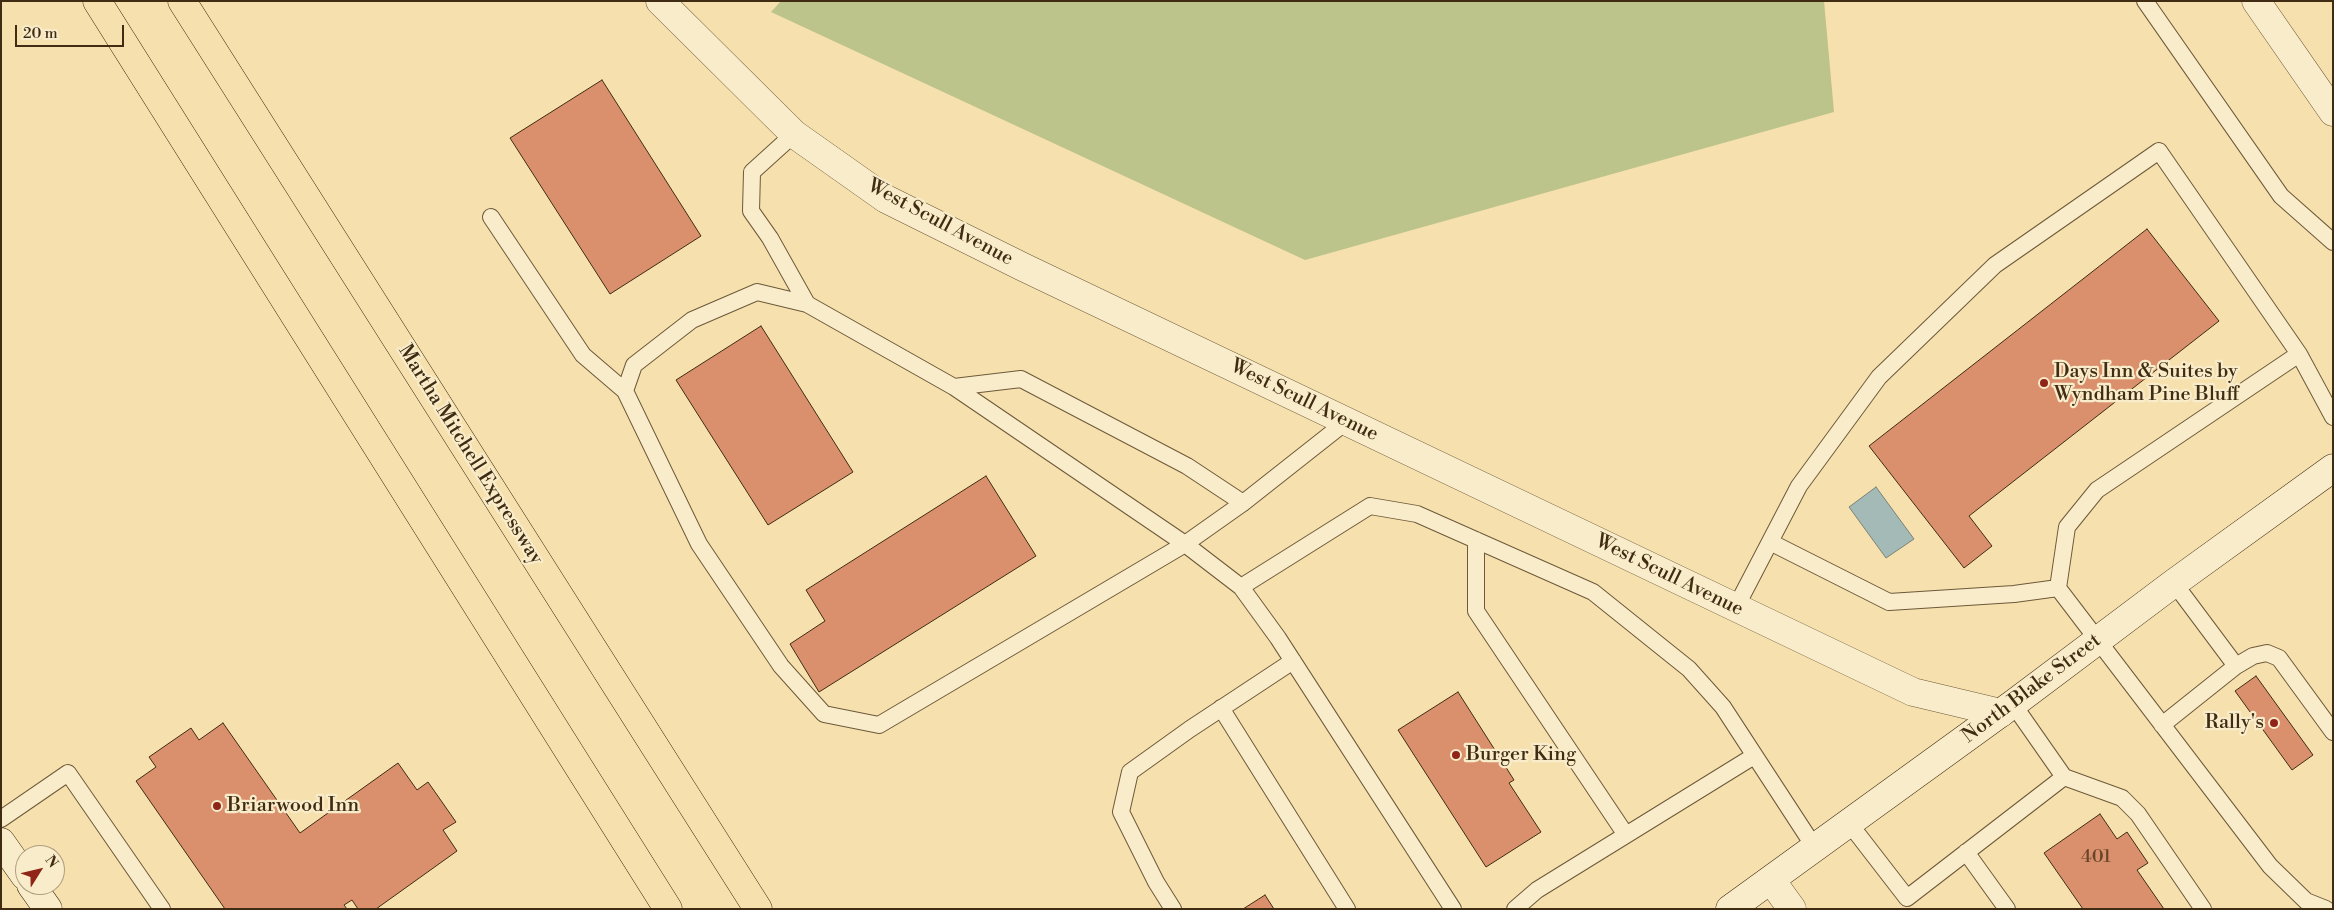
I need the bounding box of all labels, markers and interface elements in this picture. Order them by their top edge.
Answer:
scale bar [18,15,126,47]
text: 20 m [23,24,58,43]
street label: West Scull Avenue [863,174,1017,272]
street label: Martha Mitchell Expressway [392,341,548,569]
street label: West Scull Avenue [1226,355,1382,447]
place label: Days Inn & Suites by Wyndham Pine Bluff [2054,360,2239,407]
marker: Days Inn & Suites by Wyndham Pine Bluff [2038,377,2050,389]
street label: West Scull Avenue [1591,530,1747,622]
street label: North Blake Street [1958,629,2106,749]
place label: Rally's [2205,711,2264,735]
marker: Rally's [2268,717,2280,729]
place label: Burger King [1466,743,1576,767]
marker: Burger King [1450,749,1462,761]
place label: Briarwood Inn [227,794,359,818]
marker: Briarwood Inn [211,800,223,812]
north arrow [15,845,65,895]
house number: 401 [2081,847,2111,869]
text: N [41,852,62,872]

